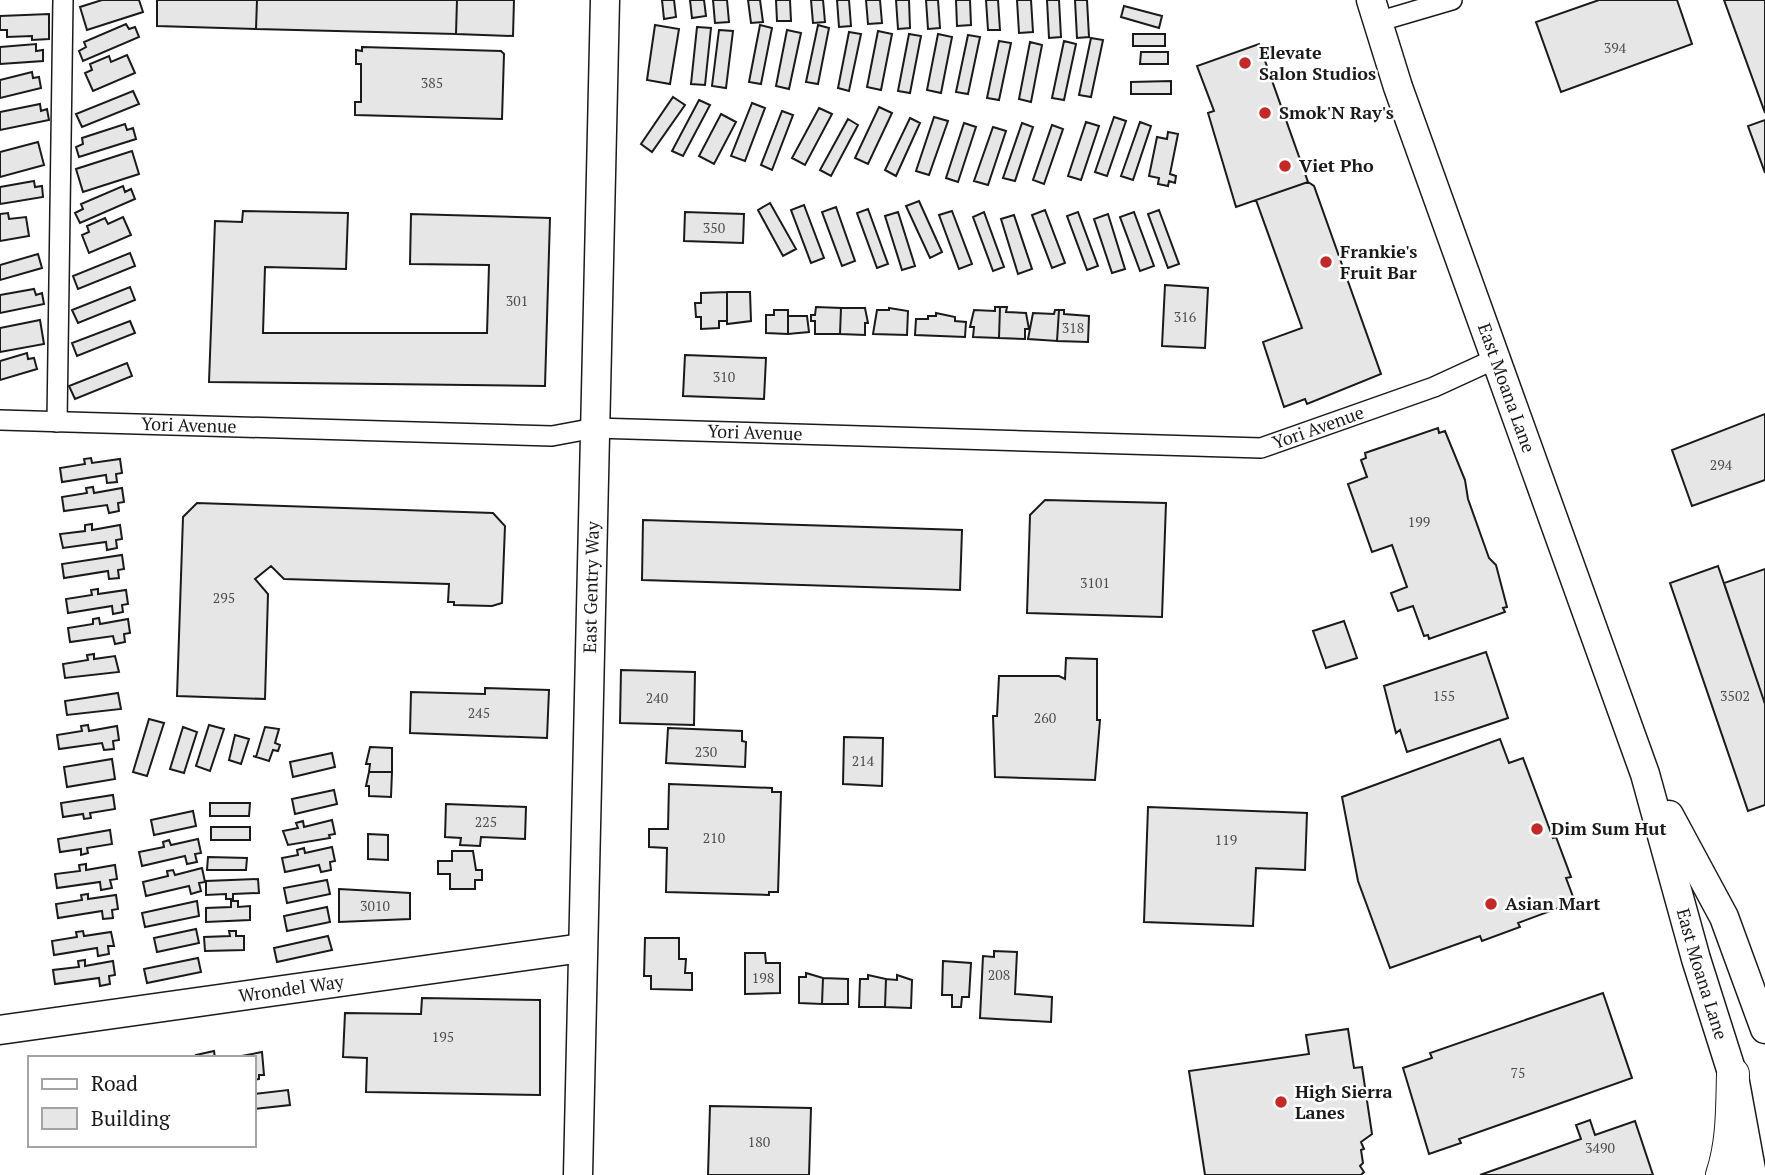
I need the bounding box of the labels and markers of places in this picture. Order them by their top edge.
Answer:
place label: Elevate Salon Studios [1259,40,1376,85]
marker: Elevate Salon Studios [1237,55,1253,71]
place label: Smok'N Ray's [1279,100,1394,124]
marker: Smok'N Ray's [1257,105,1273,121]
place label: Viet Pho [1299,153,1374,177]
marker: Viet Pho [1277,158,1293,174]
place label: Frankie's Fruit Bar [1340,239,1417,284]
marker: Frankie's Fruit Bar [1318,254,1334,270]
place label: Dim Sum Hut [1551,816,1667,840]
marker: Dim Sum Hut [1529,821,1545,837]
place label: Asian Mart [1505,891,1600,915]
marker: Asian Mart [1483,896,1499,912]
place label: High Sierra Lanes [1295,1079,1393,1124]
marker: High Sierra Lanes [1273,1094,1289,1110]

